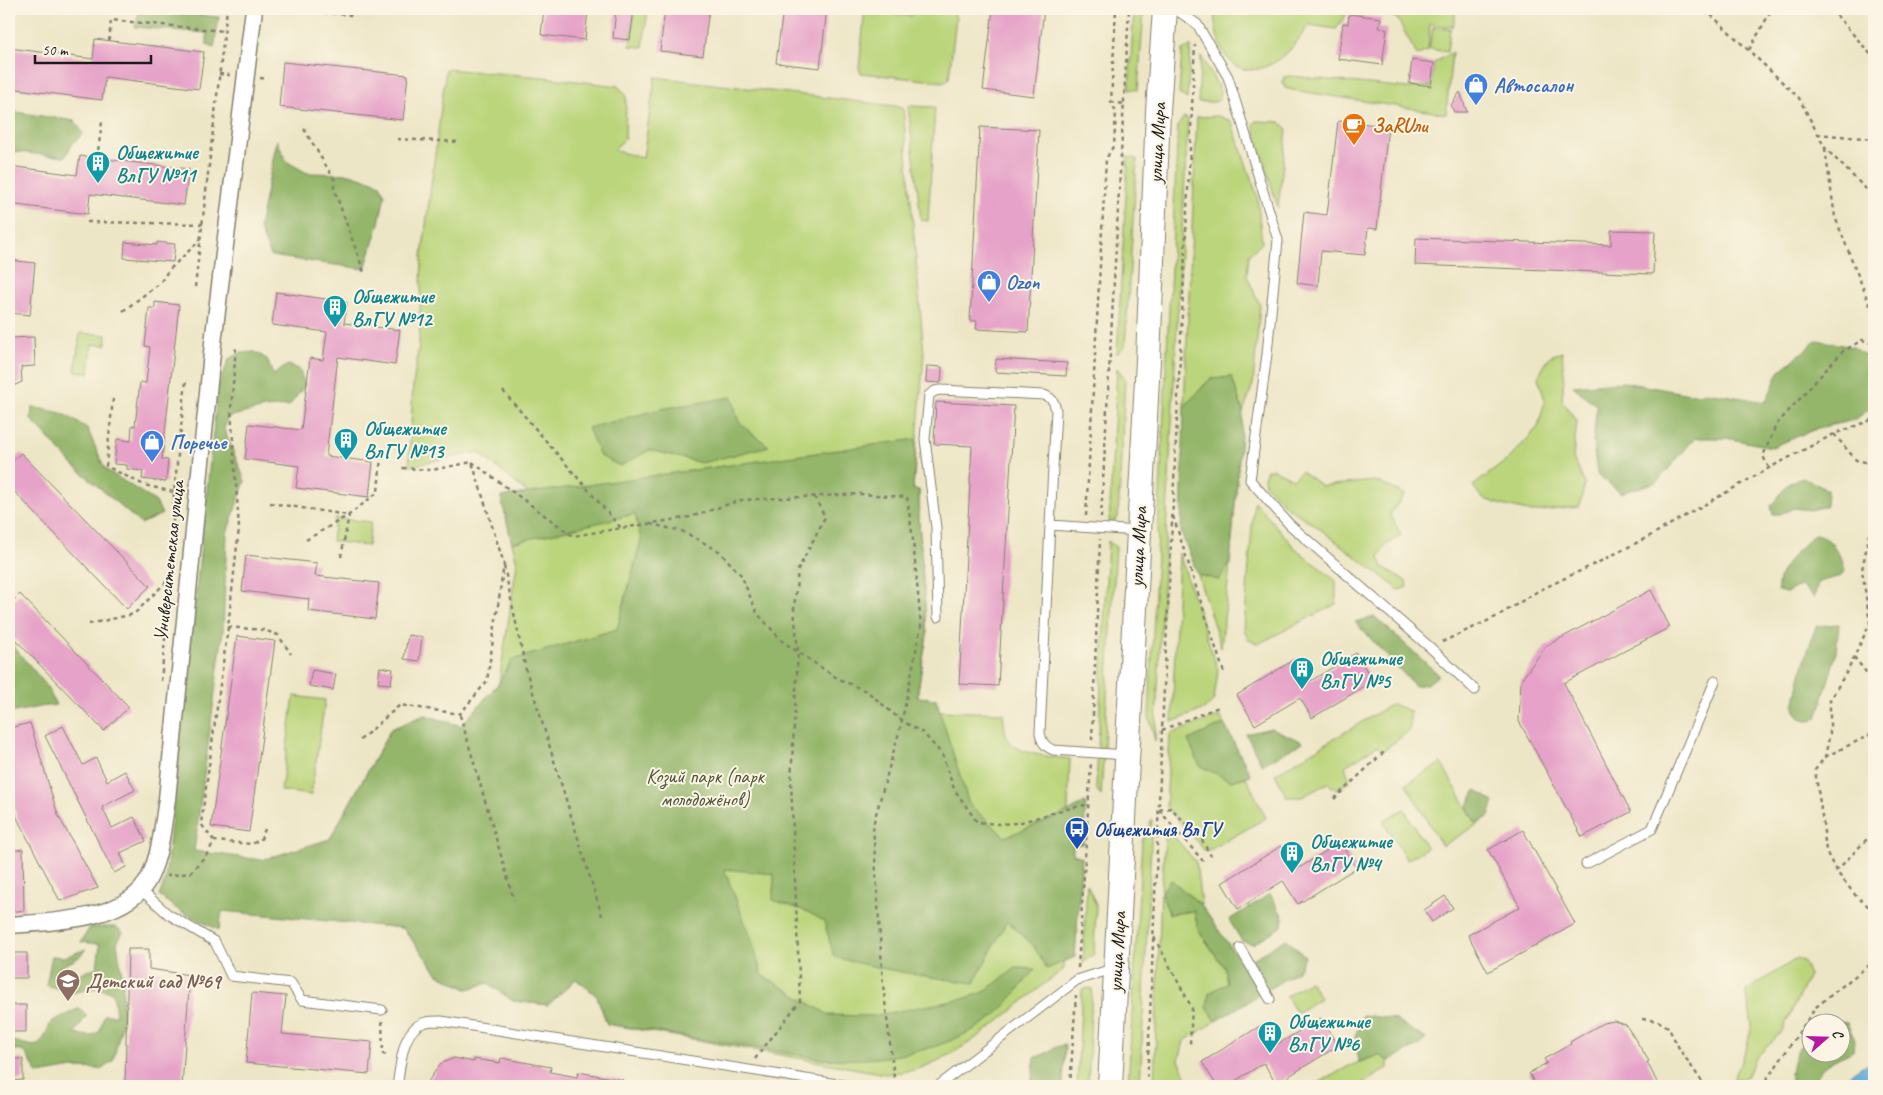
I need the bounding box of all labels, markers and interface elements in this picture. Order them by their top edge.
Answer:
scale bar [35,32,151,64]
text: 50 m [42,41,69,60]
shop icon: Автосалон [1463,72,1489,106]
place label: Автосалон [1494,73,1574,98]
street label: улица Мира [1142,100,1172,185]
cafe icon: ЗаRUли [1341,112,1367,146]
place label: ЗаRUли [1372,113,1429,138]
place label: Общежитие ВлГУ №11 [116,140,200,188]
building icon: Общежитие ВлГУ №11 [85,150,111,184]
shop icon: Ozon [976,269,1002,303]
place label: Ozon [1006,270,1040,295]
place label: Общежитие ВлГУ №12 [352,284,436,332]
building icon: Общежитие ВлГУ №12 [322,294,348,328]
place label: Общежитие ВлГУ №13 [364,416,448,464]
building icon: Общежитие ВлГУ №13 [333,427,359,461]
shop icon: Поречье [139,429,165,463]
place label: Поречье [170,430,228,455]
street label: Университетская улица [148,478,190,642]
street label: улица Мира [1123,504,1153,589]
place label: Общежитие ВлГУ №5 [1320,646,1404,694]
building icon: Общежитие ВлГУ №5 [1289,656,1315,690]
park label: Козий парк (парк молодожёнов) [646,764,765,812]
bus stop icon: Общежития ВлГУ [1064,816,1090,850]
place label: Общежития ВлГУ [1094,817,1224,842]
place label: Общежитие ВлГУ №4 [1310,829,1394,877]
building icon: Общежитие ВлГУ №4 [1279,840,1305,874]
street label: улица Мира [1102,909,1132,994]
school or university icon: Детский сад №69 [55,968,81,1002]
place label: Детский сад №69 [86,969,223,994]
place label: Общежитие ВлГУ №6 [1288,1009,1372,1057]
north arrow [1800,1012,1850,1062]
building icon: Общежитие ВлГУ №6 [1257,1020,1283,1054]
text: С [1829,1028,1848,1042]

